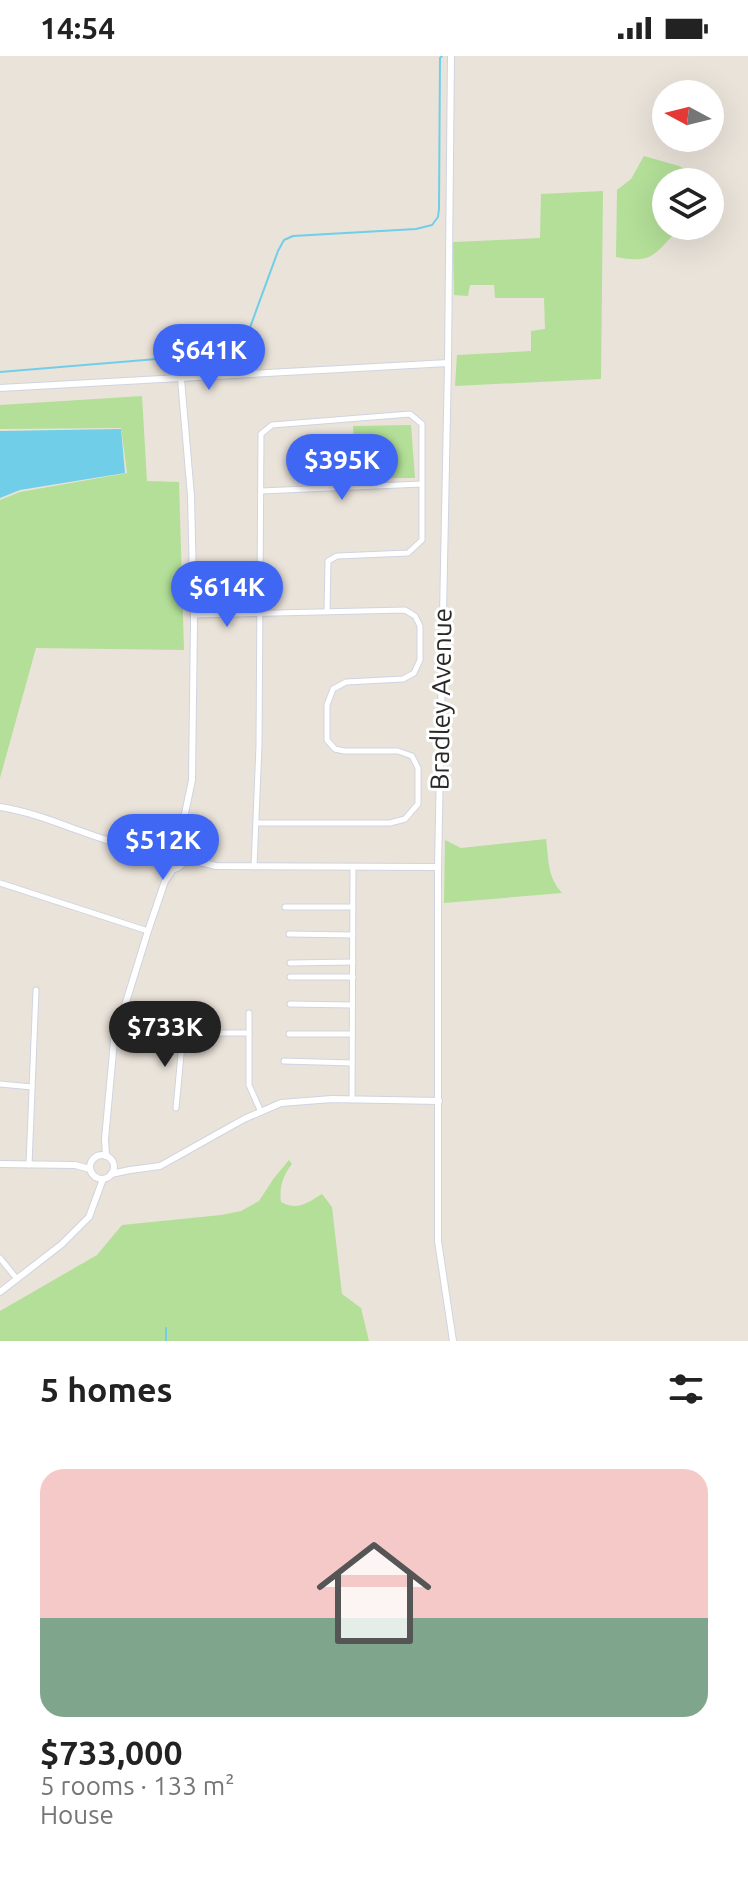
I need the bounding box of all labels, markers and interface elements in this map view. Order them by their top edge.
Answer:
text: 14:54 [40,11,115,45]
north arrow [652,80,724,152]
map controls [652,80,724,240]
button: layers [652,168,724,240]
pin: $641K [153,324,265,392]
text: $641K [171,335,247,364]
pin: $395K [286,434,398,502]
text: $395K [304,445,380,474]
pin: $614K [171,561,283,629]
text: $614K [189,572,265,601]
street label: Bradley Avenue [424,608,457,790]
pin: $512K [107,814,219,882]
text: $512K [125,825,201,854]
pin: $733K [109,1001,221,1069]
text: $733K [127,1012,203,1041]
icon: filters [664,1367,708,1411]
text: 5 homes [40,1370,173,1408]
icon: home [302,1521,446,1665]
text: $733,000 [40,1733,183,1771]
text: 5 rooms · 133 m² [40,1771,235,1800]
text: House [40,1800,114,1829]

